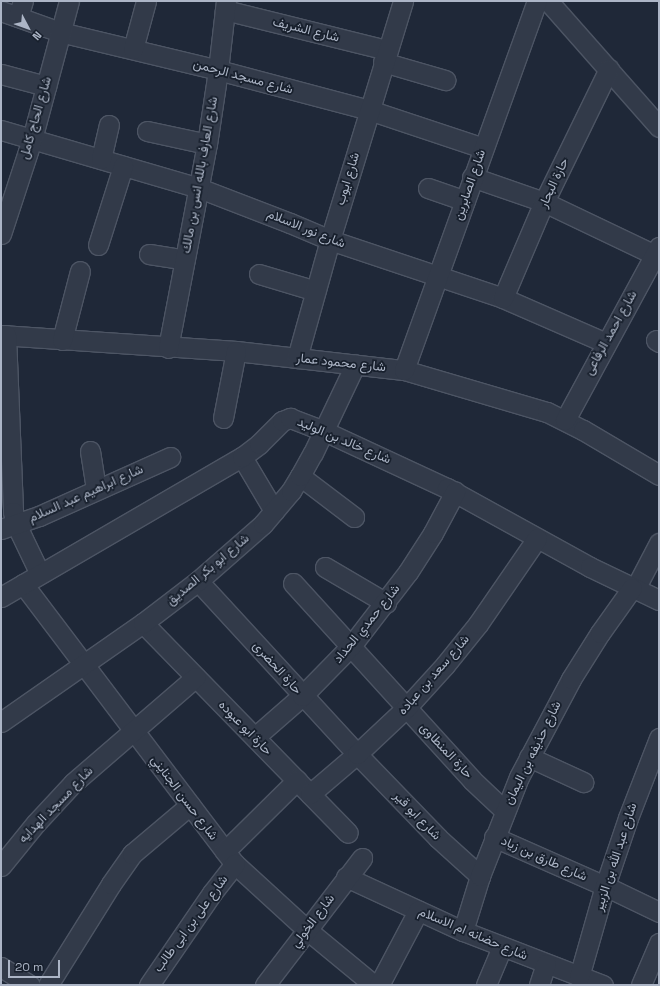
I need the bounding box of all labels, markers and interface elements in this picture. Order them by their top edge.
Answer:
north arrow [8,8,48,48]
street label: شارع الشريف [271,14,341,46]
text: N [29,28,45,43]
street label: شارع مسجد الرحمن [191,56,295,98]
street label: شارع الحاج كامل [17,75,55,161]
street label: شارع العارف بالله انس بن مالك [179,95,221,255]
street label: شارع الصابرين [451,148,489,222]
street label: شارع ايوب [333,151,363,207]
street label: حارة البحار [536,156,572,210]
street label: شارع نور الاسلام [265,206,347,252]
street label: شارع احمد الرفاعى [581,288,641,378]
street label: شارع محمود عمار [295,351,387,375]
street label: شارع خالد بن الوليد [295,414,393,468]
street label: شارع ابراهيم عبد السلام [26,462,146,526]
street label: شارع ابو بكر الصديق [163,531,253,609]
street label: شارع حمدي الحداد [330,581,404,667]
street label: شارع سعد بن عباده [395,632,473,718]
street label: حارة الحضرى [249,638,305,698]
street label: حارة ابو عبوده [215,697,275,759]
street label: شارع حذيفه بن اليمان [501,699,565,807]
street label: حارة المنطاوى [416,720,476,782]
street label: شارع حسن الجنايني [147,753,221,843]
street label: شارع مسجد الهدايه [15,763,97,847]
street label: شارع ابو قير [390,788,444,844]
street label: شارع عبد الله بن الزبير [591,801,641,913]
street label: شارع طارق بن زياد [499,833,589,885]
street label: شارع على بن ابى طالب [151,872,231,976]
street label: شارع الخولي [288,891,338,951]
street label: شارع حضانه ام الاسلام [416,904,530,964]
scale bar [10,952,62,978]
text: 20 m [15,959,43,975]

